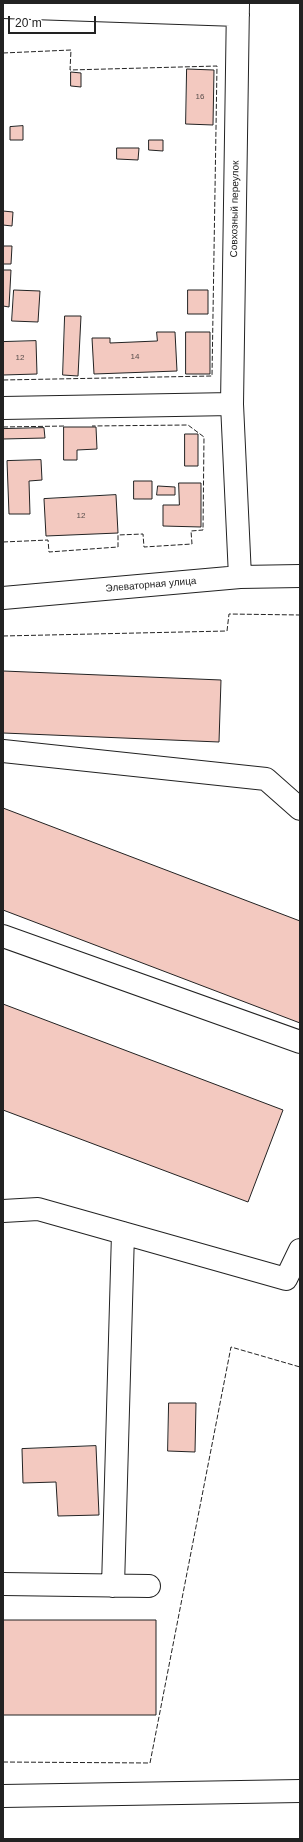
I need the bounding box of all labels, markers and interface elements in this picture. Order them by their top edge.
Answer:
scale bar [10,8,98,34]
text: 20 m [15,16,42,30]
house number: 16 [196,92,204,102]
street label: Совхозный переулок [228,161,242,257]
house number: 14 [131,352,139,362]
house number: 12 [16,353,24,363]
house number: 12 [77,511,85,521]
street label: Элеваторная улица [105,575,197,595]

